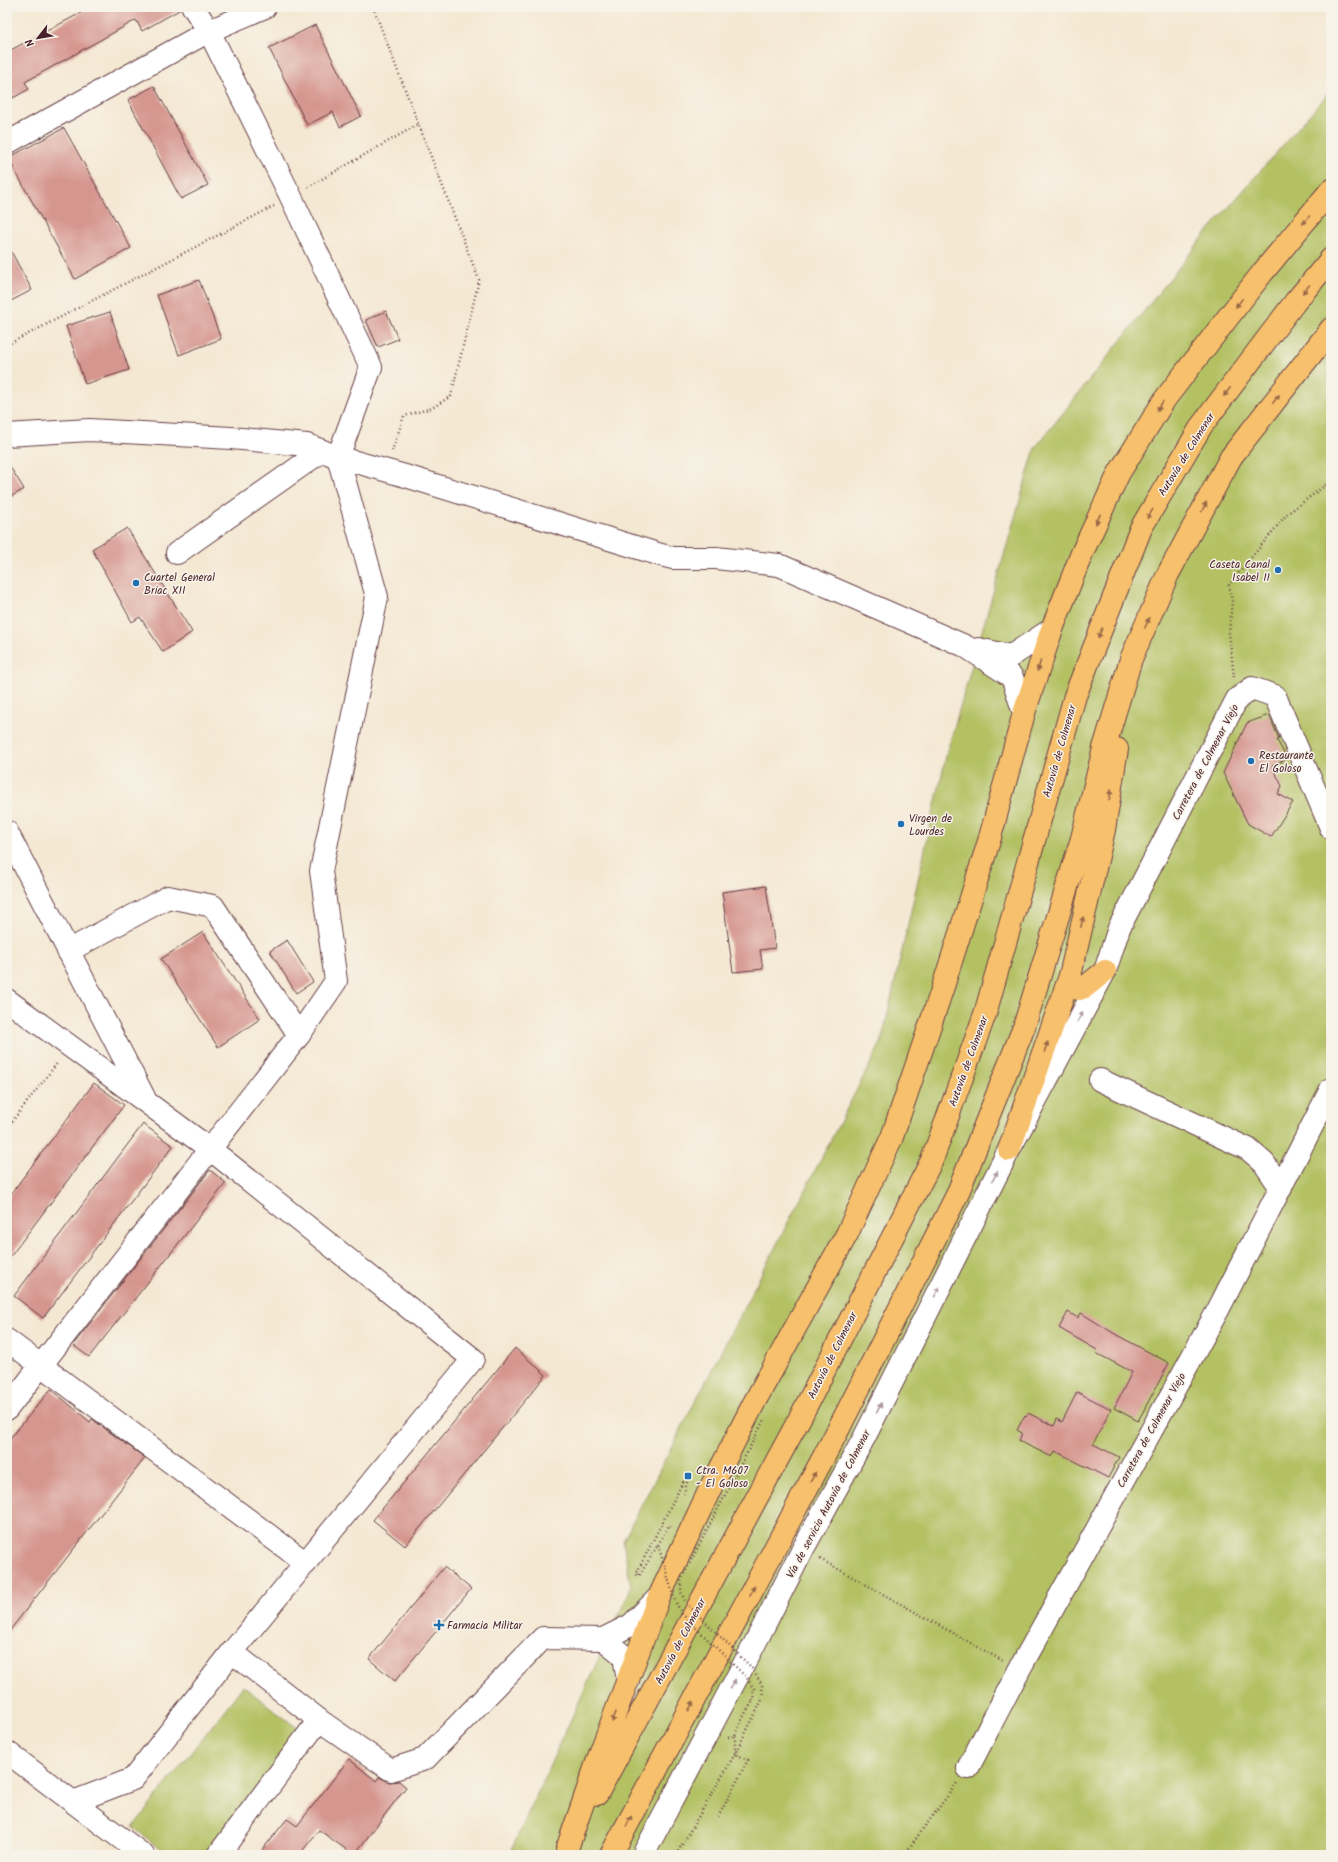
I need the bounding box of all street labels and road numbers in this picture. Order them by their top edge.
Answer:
street label: Autovía de Colmenar [1154,408,1221,500]
street label: Carretera de Colmenar Viejo [1168,701,1244,824]
street label: Autovía de Colmenar [1038,702,1082,800]
street label: Autovía de Colmenar [944,1012,994,1109]
street label: Autovía de Colmenar [803,1308,863,1402]
street label: Carretera de Colmenar Viejo [1113,1369,1191,1491]
street label: Vía de servicio Autovía de Colmenar [782,1426,876,1582]
street label: Autovía de Colmenar [651,1594,712,1688]

